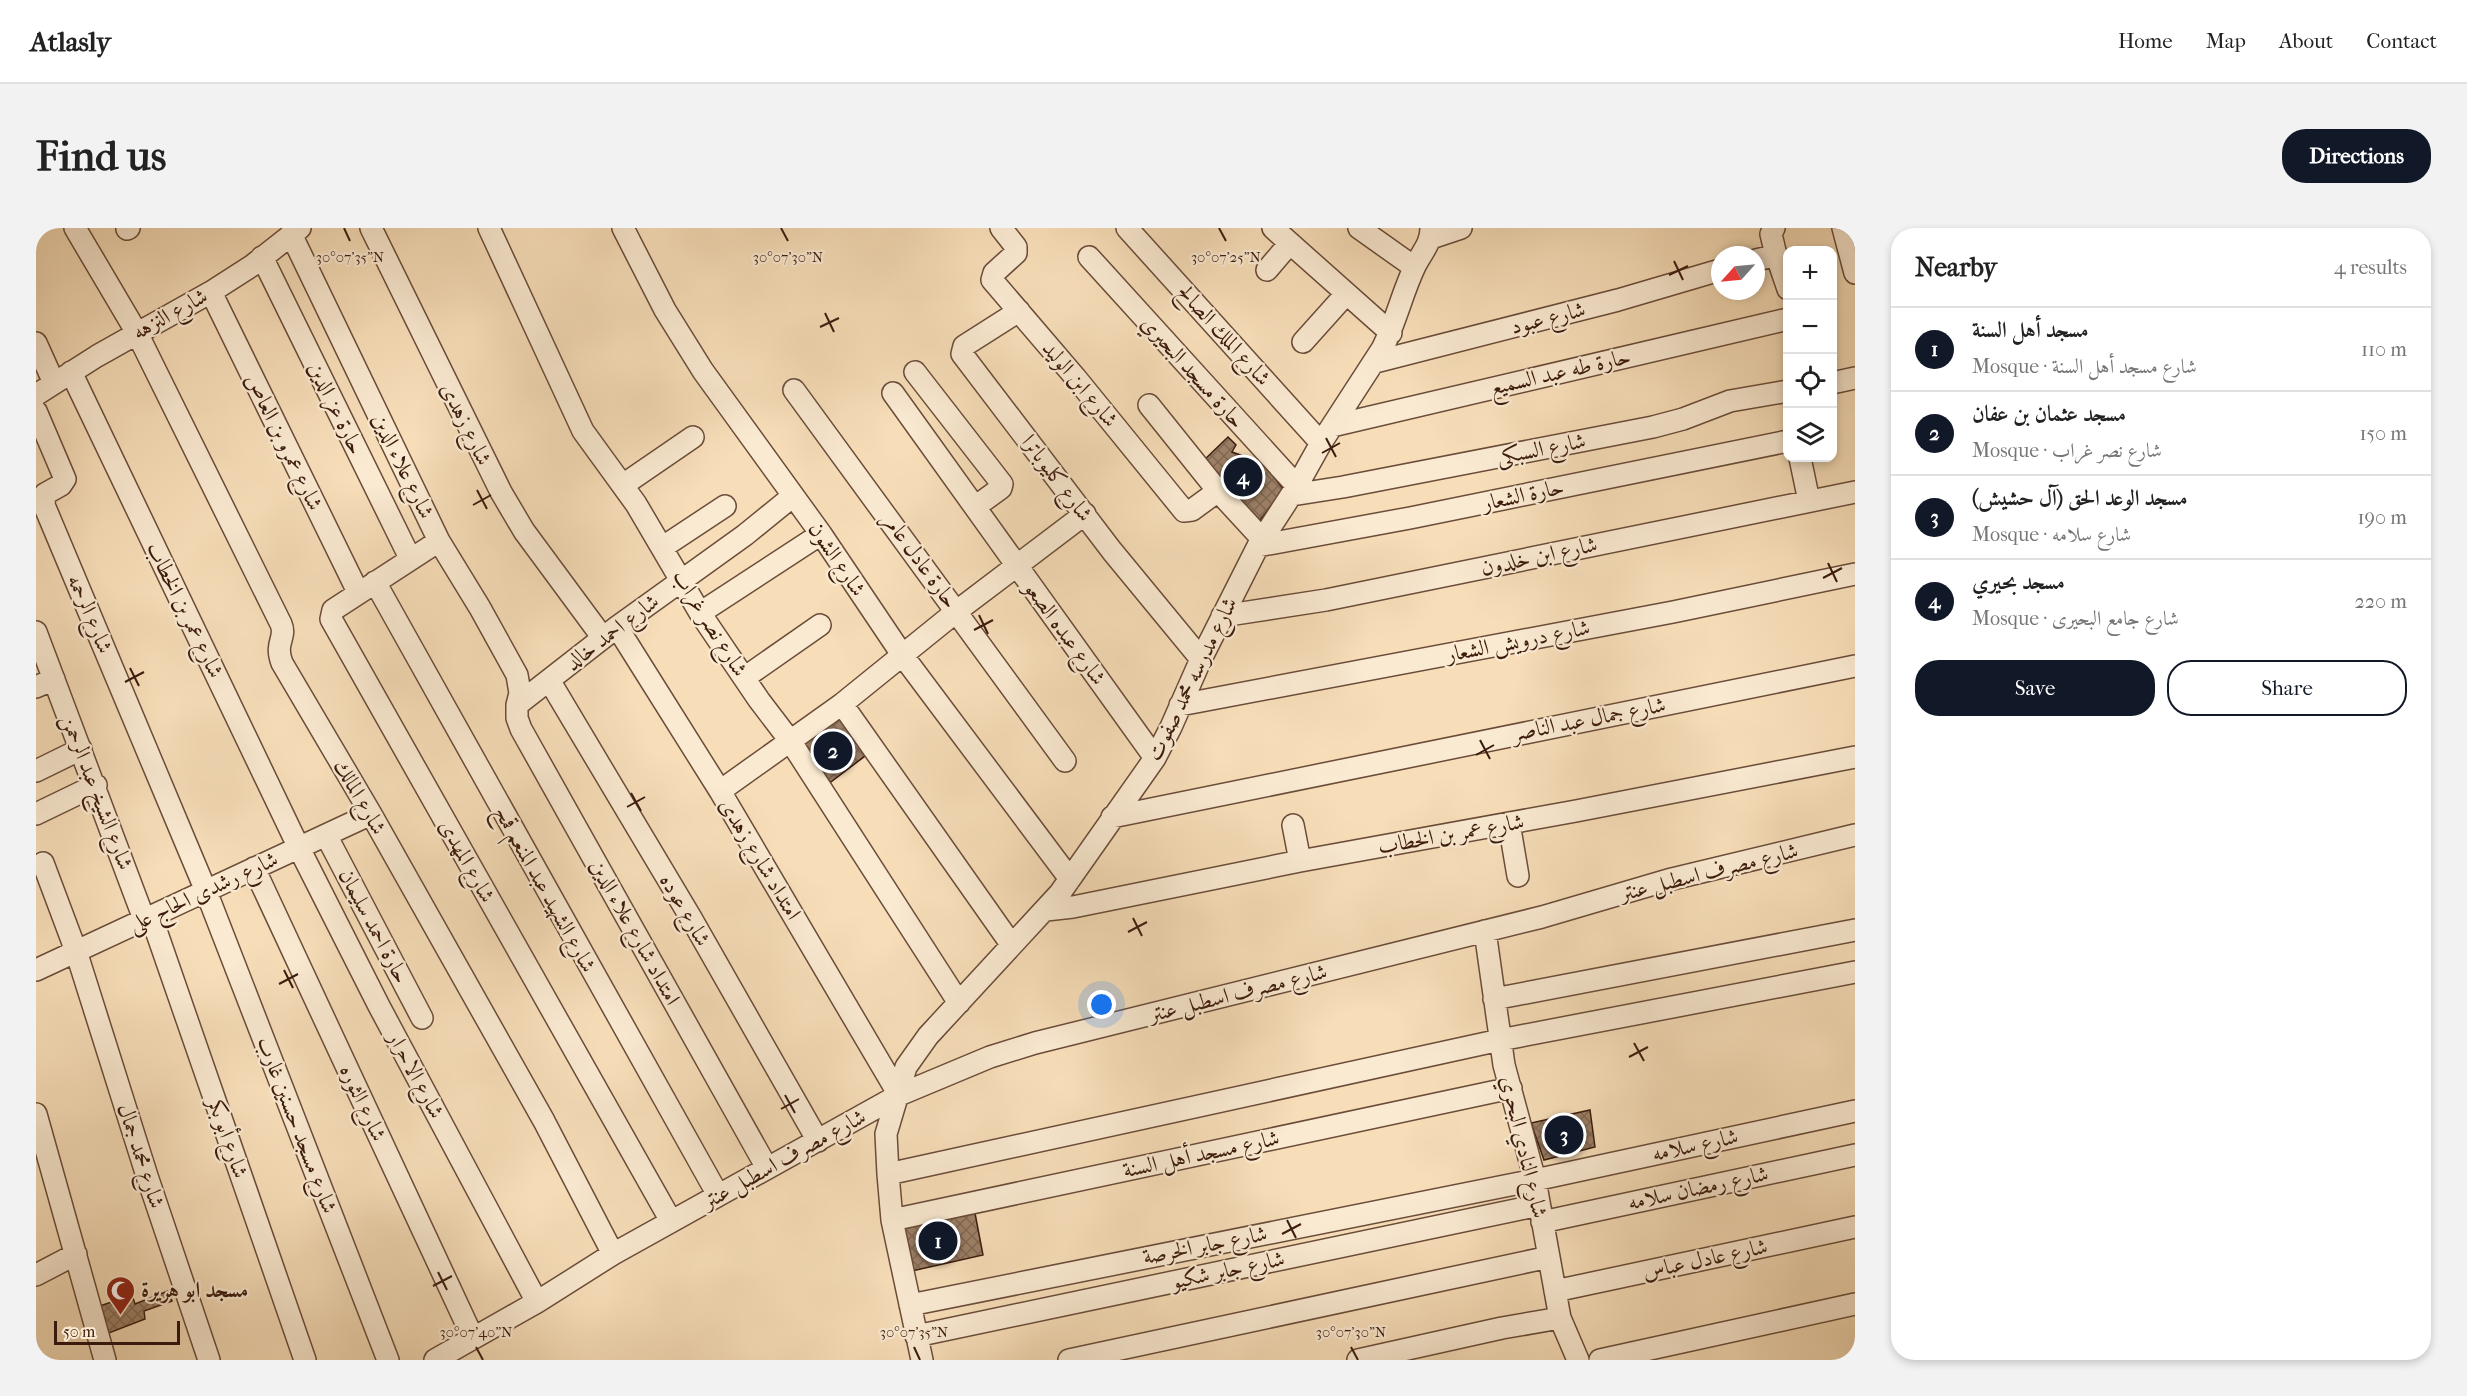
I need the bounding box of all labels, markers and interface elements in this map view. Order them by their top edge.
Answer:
text: Atlasly [30,25,111,58]
text: Home [2118,29,2173,53]
text: Map [2206,29,2246,53]
text: About [2279,29,2333,53]
text: Contact [2366,29,2437,53]
button: Directions [2282,129,2431,183]
text: Find us [36,132,166,181]
north arrow [1711,246,1765,300]
map controls [1783,246,1837,462]
button: + [1783,246,1837,300]
text: 30°07'35"N [316,248,385,266]
text: 30°07'30"N [753,248,824,266]
text: 30°07'25"N [1191,248,1262,266]
text: Nearby [1915,252,1997,283]
text: 4 results [2334,256,2407,279]
street label: شارع الملك الصالح [1167,279,1276,395]
street label: شارع النزهه [128,283,215,350]
street label: شارع عبود [1508,296,1589,345]
button: − [1783,300,1837,354]
street label: حارة مسجد البحيري [1133,310,1250,436]
text: مسجد أهل السنة [1972,317,2089,343]
street label: شارع ابن الوليد [1033,336,1124,436]
text: 1 [1931,338,1938,361]
text: 110 m [2361,338,2407,361]
street label: حارة طه عبد السميع [1487,343,1634,407]
button: locate [1783,354,1837,408]
text: Mosque · شارع مسجد أهل السنة [1972,355,2197,378]
street label: حارة عز الدين [301,357,370,459]
street label: شارع عمرو بن العاص [235,369,328,517]
street label: شارع زهدى [430,378,497,472]
text: مسجد عثمان بن عفان [1972,401,2126,427]
button: layers [1783,408,1837,462]
street label: شارع علاء الدين [362,409,440,525]
text: 2 [1929,422,1940,445]
text: 150 m [2359,422,2407,445]
street label: شارع السبكى [1494,428,1589,475]
street label: شارع كليوباترا [1012,429,1098,530]
text: Mosque · شارع نصر غراب [1972,439,2162,462]
pin: 4 [1224,454,1262,500]
street label: حارة الشعار [1478,474,1566,517]
text: مسجد الوعد الحق (آل حشيش) [1972,485,2188,511]
text: 3 [1930,506,1939,529]
text: 190 m [2357,506,2407,529]
street label: حارة عادل عامر [875,507,964,615]
street label: شارع الشون [799,517,871,604]
text: Mosque · شارع سلامه [1972,523,2131,546]
street label: شارع ابن خلدون [1478,531,1601,586]
street label: شارع عمر بن الخطاب [136,538,229,684]
street label: شارع نصر غراب [663,565,753,684]
text: مسجد بحيري [1972,569,2065,595]
street label: شارع الرحمه [57,571,118,659]
street label: شارع عبده الصعو [1013,574,1111,693]
street label: شارع احمد خالد [560,588,667,680]
text: 4 [1929,590,1940,613]
text: 220 m [2354,590,2407,613]
street label: شارع مدرسه محمد صفوت [1141,593,1247,767]
text: Mosque · شارع جامع البحيرى [1972,607,2179,630]
street label: شارع درويش الشعار [1442,614,1593,673]
button: Save [1915,660,2155,716]
button: Share [2167,660,2407,716]
street label: شارع جمال عبد الناصر [1508,691,1669,752]
street label: شارع الشيخ عبد الرحمن [50,710,139,876]
pin: 2 [814,728,852,774]
street label: شارع المالك [324,755,392,842]
street label: امتداد شارع زهدى [709,793,806,927]
street label: شارع الشهيد عبد المنعم قمح [482,801,602,980]
street label: شارع عمر بن الخطاب [1376,808,1527,865]
street label: شارع المهدى [429,815,500,910]
street label: شارع مصرف اسطبل عنتر [1615,837,1802,912]
street label: شارع رشدى الحاج على [124,846,285,943]
street label: امتداد شارع علاء الدين [580,855,686,1012]
street label: حارة احمد سليمان [333,864,415,988]
street label: شارع عوده [650,869,716,953]
street label: شارع مصرف اسطبل عنتر [1144,958,1331,1033]
your location [1087,990,1116,1019]
street label: شارع الاحرار [377,1025,450,1125]
street label: شارع مسجد حسنين غارب [247,1033,343,1219]
street label: شارع الثوره [329,1061,392,1147]
street label: شارع النادي البحري [1490,1073,1553,1222]
street label: شارع أبو بكر [197,1092,257,1183]
street label: شارع محمد جمال [107,1100,170,1213]
street label: شارع مصرف اسطبل عنتر [696,1103,873,1220]
pin: 3 [1544,1112,1583,1158]
street label: شارع مسجد أهل السنة [1120,1122,1283,1188]
street label: شارع سلامه [1649,1123,1742,1172]
street label: شارع رمضان سلامه [1625,1160,1772,1220]
pin: 1 [918,1218,958,1264]
street label: شارع جابر الخرصة [1141,1220,1270,1275]
street label: شارع عادل عباس [1640,1233,1771,1290]
street label: شارع جابر شكيو [1167,1245,1288,1300]
mosque icon: مسجد ابو هريرة [104,1274,136,1316]
place label: مسجد ابو هريرة [141,1277,248,1304]
scale bar [54,1318,180,1346]
text: 50 m [63,1322,95,1341]
text: 30°07'40"N [440,1323,513,1341]
text: 30°07'35"N [880,1323,949,1341]
text: 30°07'30"N [1316,1323,1387,1341]

